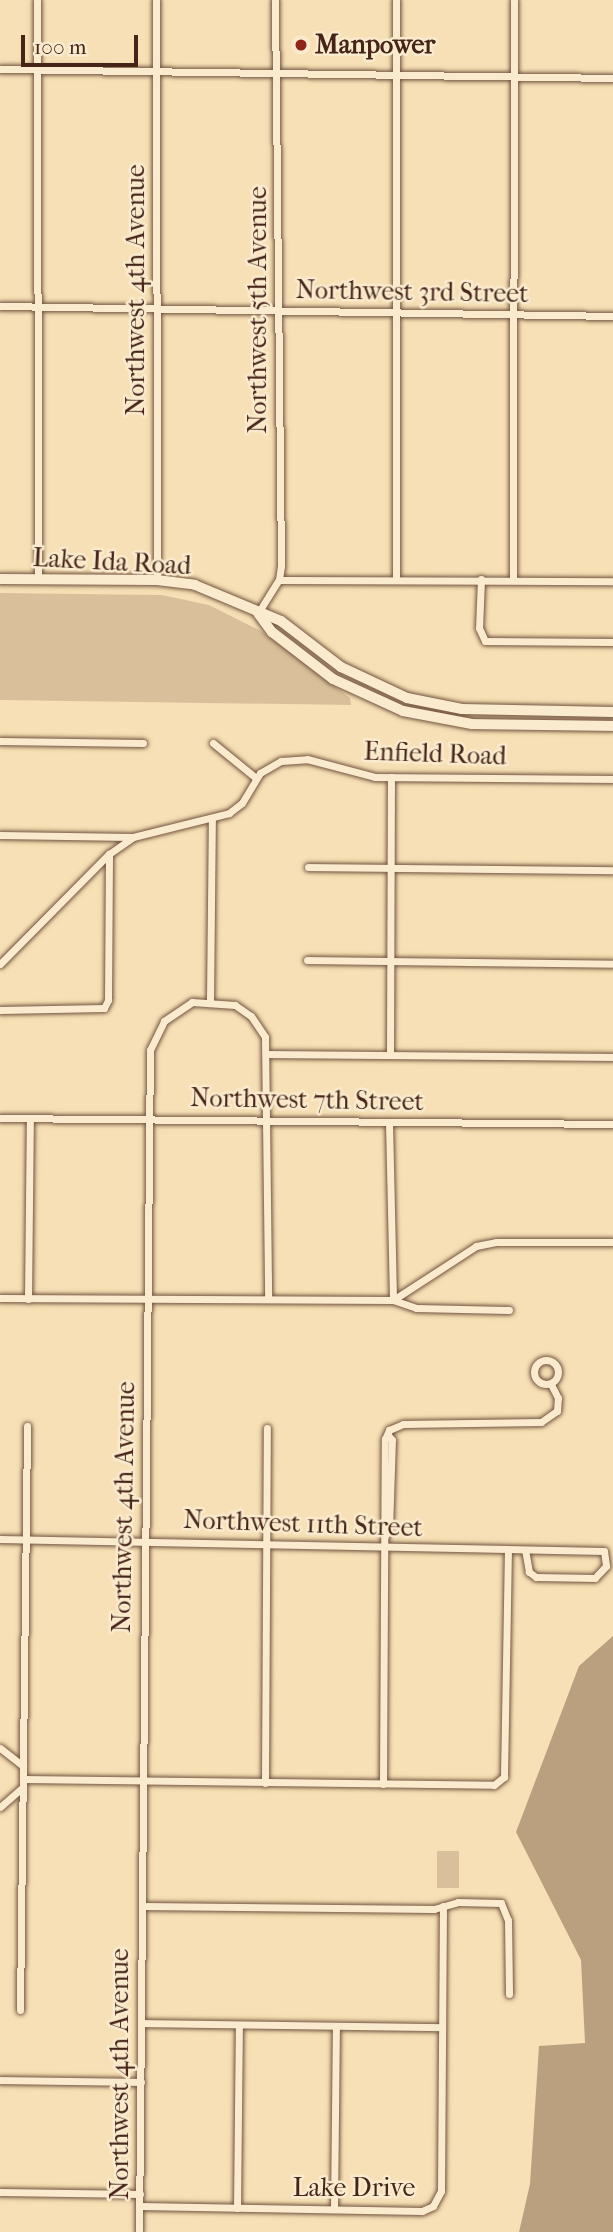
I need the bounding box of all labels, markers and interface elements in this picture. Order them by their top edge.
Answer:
scale bar [24,21,142,65]
place label: Manpower [315,29,435,61]
text: 100 m [34,35,87,59]
marker: Manpower [293,37,309,53]
street label: Northwest 4th Avenue [120,164,152,416]
street label: Northwest 5th Avenue [242,186,274,434]
street label: Northwest 3rd Street [295,274,529,310]
street label: Lake Ida Road [32,542,192,582]
street label: Enfield Road [363,736,507,772]
street label: Northwest 7th Street [190,1082,424,1118]
street label: Northwest 4th Avenue [106,1381,142,1633]
street label: Northwest 11th Street [183,1504,423,1544]
street label: Northwest 4th Avenue [104,1948,136,2200]
street label: Lake Drive [293,2172,415,2204]

